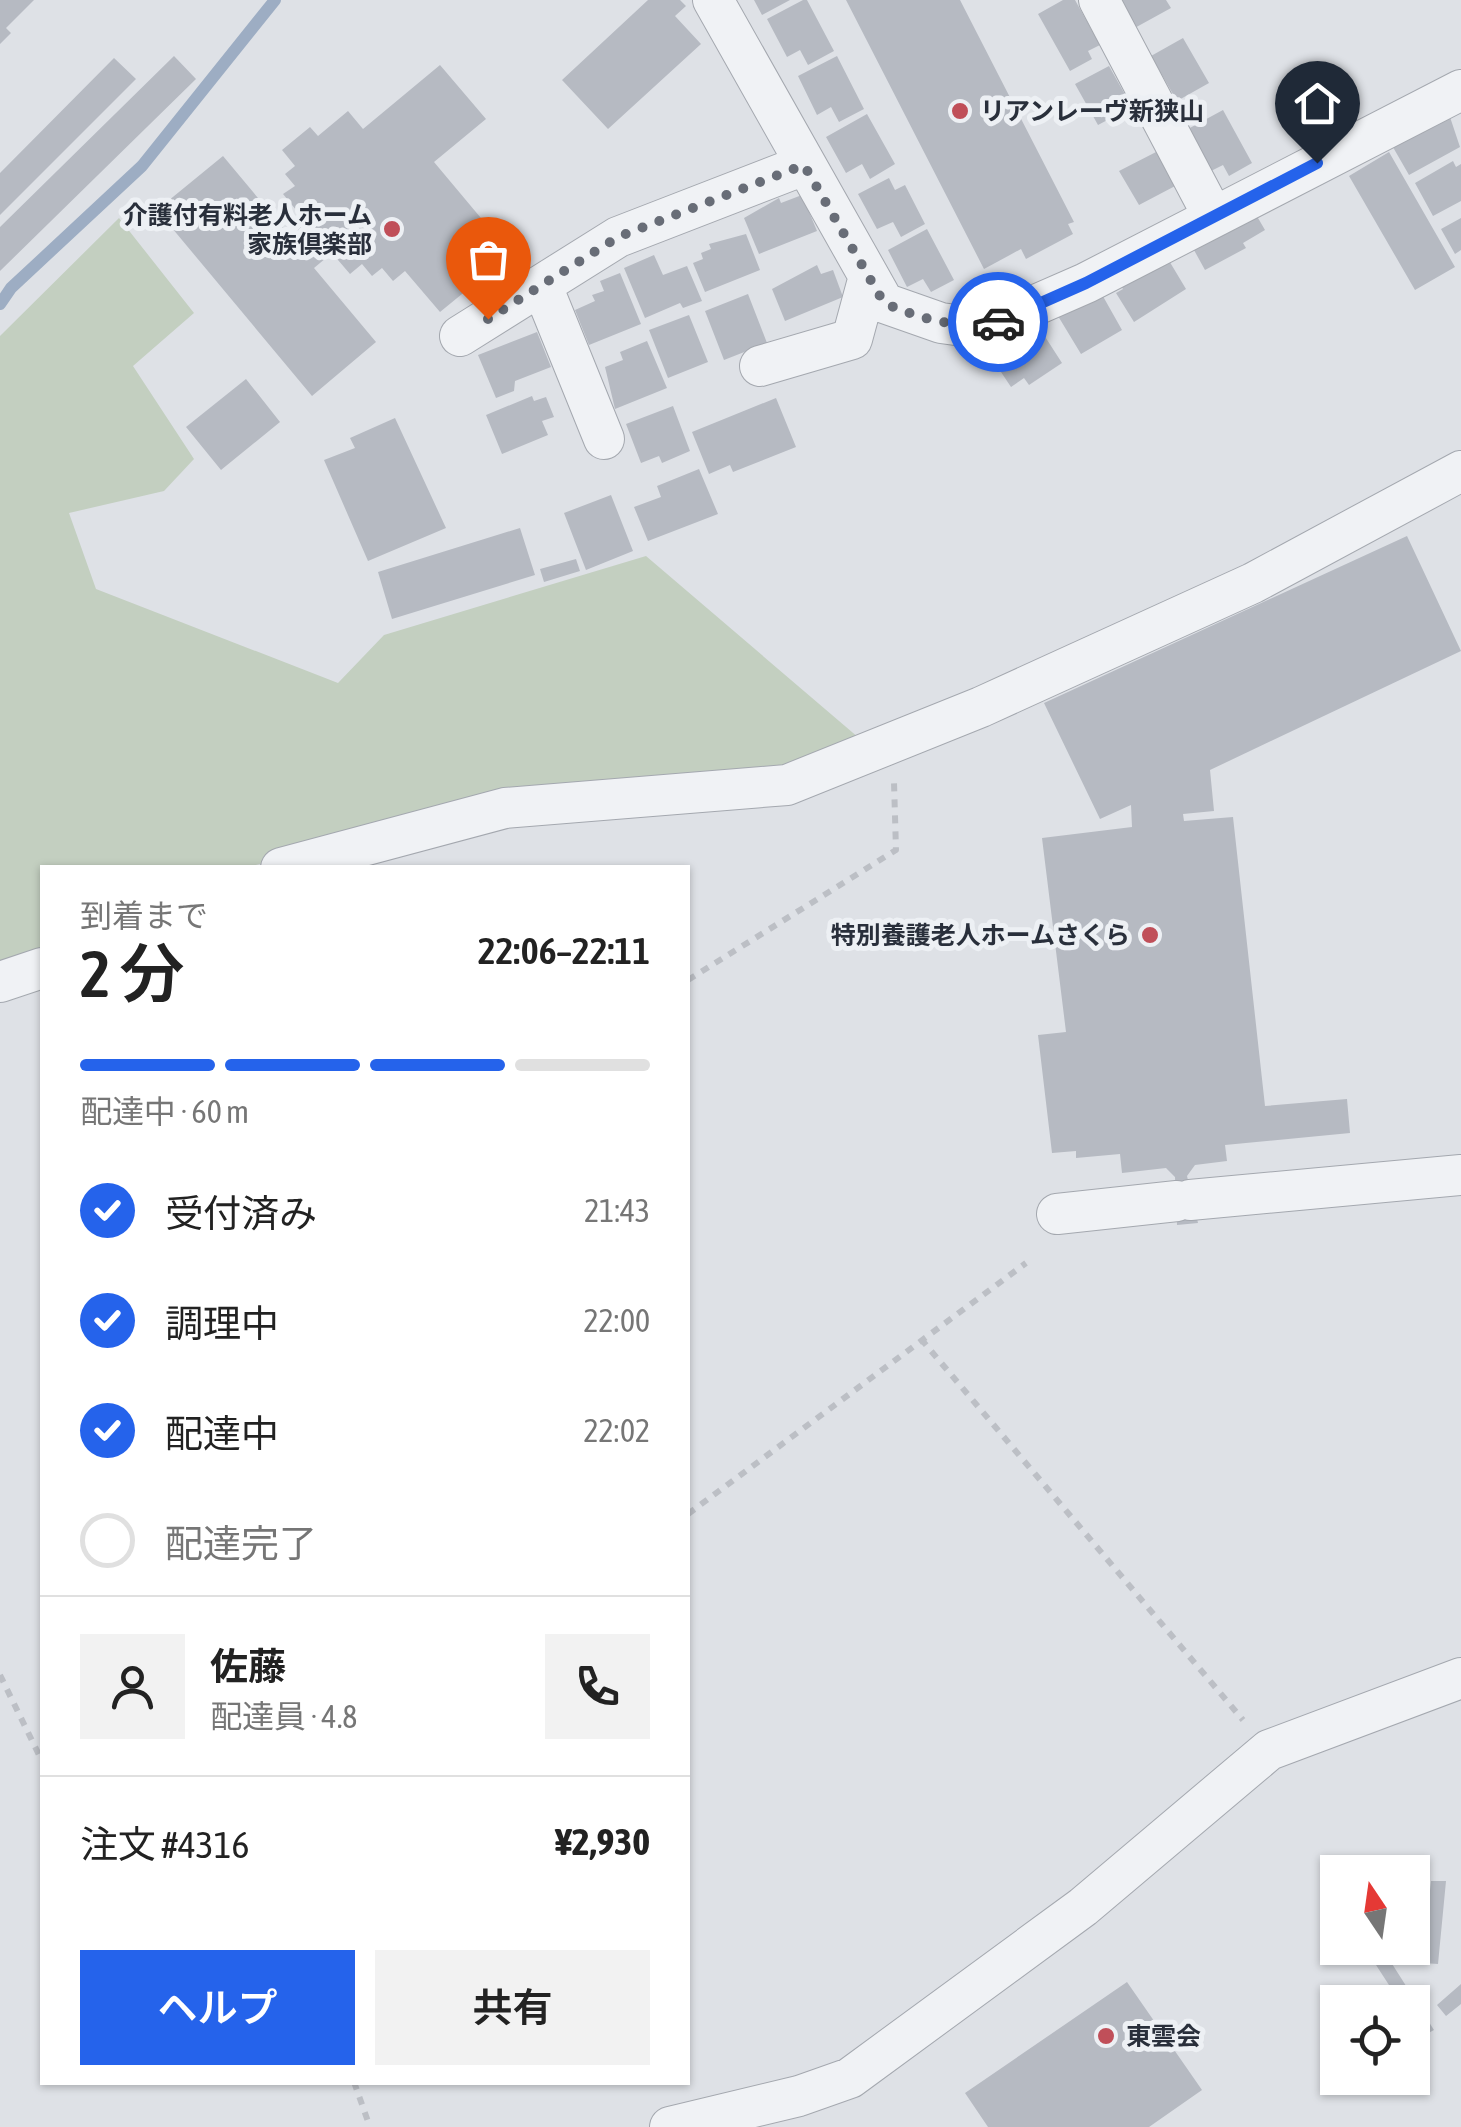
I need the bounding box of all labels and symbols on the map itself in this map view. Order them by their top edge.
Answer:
pin [1275,61,1360,164]
place label: リアンレーヴ新狭山 [980,97,1204,125]
marker: リアンレーヴ新狭山 [949,100,971,122]
place label: 介護付有料老人ホーム 家族倶楽部 [123,201,372,258]
pin [446,217,531,320]
marker: 介護付有料老人ホーム 家族倶楽部 [381,218,403,240]
courier [948,272,1048,372]
place label: 特別養護老人ホームさくら [831,921,1130,949]
marker: 特別養護老人ホームさくら [1139,924,1161,946]
north arrow [1320,1855,1430,1965]
place label: 東雲会 [1126,2022,1201,2050]
marker: 東雲会 [1095,2025,1117,2047]

